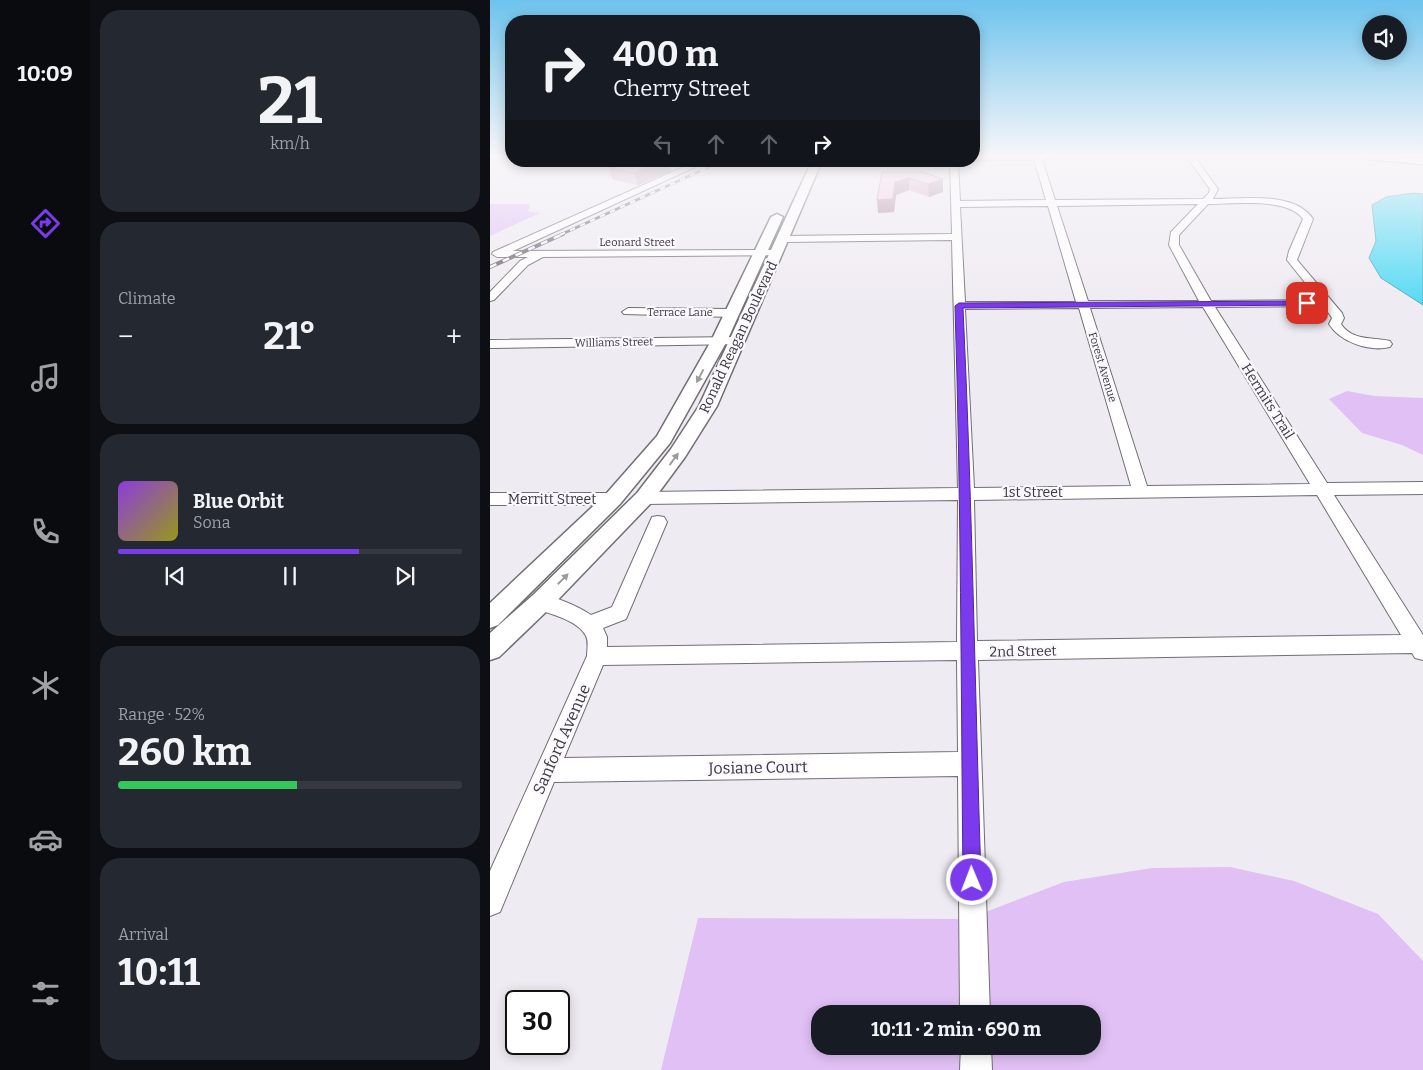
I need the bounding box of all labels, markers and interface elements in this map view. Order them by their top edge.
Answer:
map controls [1362,15,1407,60]
button: sound [1362,15,1407,60]
text: 400 m [613,33,718,75]
icon: right [530,35,595,100]
text: 10:09 [17,60,73,87]
text: 21 [258,62,322,140]
text: Cherry Street [613,75,750,102]
icon: left [649,130,677,158]
icon: ahead [702,130,730,158]
icon: ahead [755,130,783,158]
icon: right [808,130,836,158]
text: km/h [270,134,310,153]
icon: directions [28,206,63,241]
street label: Leonard Street [599,236,675,249]
street label: Ronald Reagan Boulevard [696,259,781,416]
pin [1286,282,1328,324]
text: Climate [118,289,176,308]
icon: arrive [1293,289,1321,317]
street label: Terrace Lane [647,306,713,319]
text: 21° [263,313,316,359]
text: − [118,320,133,353]
text: + [446,320,462,353]
street label: Forest Avenue [1086,330,1119,404]
street label: Williams Street [575,335,653,350]
icon: music [28,360,63,395]
street label: Hermits Trail [1238,360,1298,442]
one-way arrow [696,369,704,384]
one-way arrow [669,452,679,466]
street label: 1st Street [1003,484,1063,501]
text: Blue Orbit [193,490,284,513]
street label: Merritt Street [508,491,596,508]
text: Sona [193,513,230,532]
icon: phone [28,514,63,549]
icon: previous [161,562,189,590]
icon: pause [276,562,304,590]
icon: next [391,562,419,590]
one-way arrow [557,574,569,586]
street label: 2nd Street [989,642,1057,661]
icon: climate [28,668,63,703]
street label: Sanford Avenue [529,681,594,797]
text: Range · 52% [118,705,205,724]
text: 260 km [118,729,251,775]
street label: Josiane Court [707,757,808,778]
icon: car [28,822,63,857]
position arrow [945,853,997,905]
text: Arrival [118,925,169,944]
text: 10:11 [118,949,200,995]
icon: filters [28,976,63,1011]
speed limit sign: 30 [505,990,570,1055]
text: 10:11 · 2 min · 690 m [871,1018,1041,1041]

